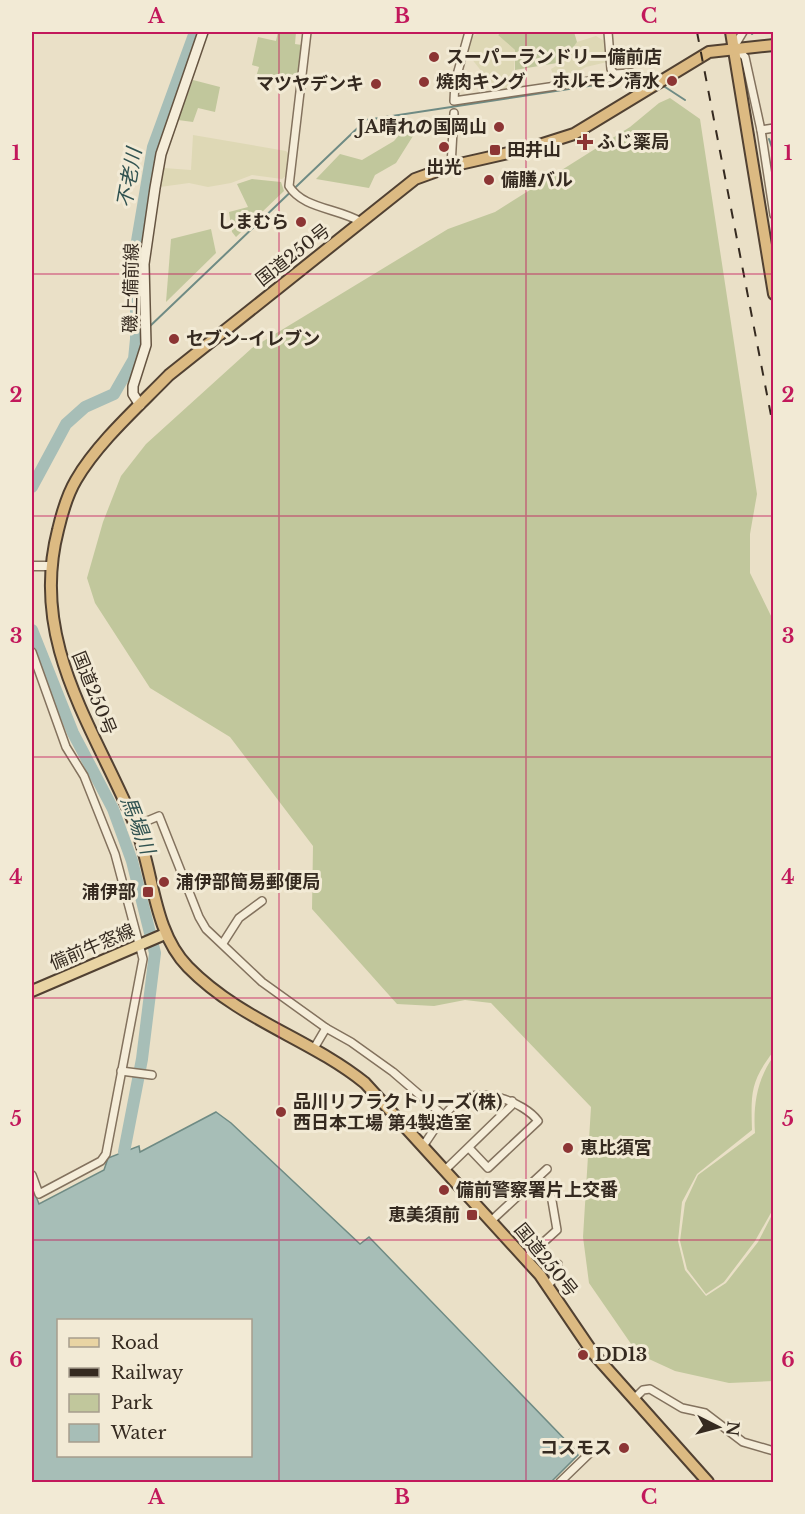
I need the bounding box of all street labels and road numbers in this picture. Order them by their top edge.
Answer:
street label: 国道250号 [251,219,335,291]
street label: 磯上備前線 [119,243,143,333]
street label: 国道250号 [67,648,121,738]
street label: 備前牛窓線 [46,919,138,975]
street label: 国道250号 [510,1219,582,1301]

